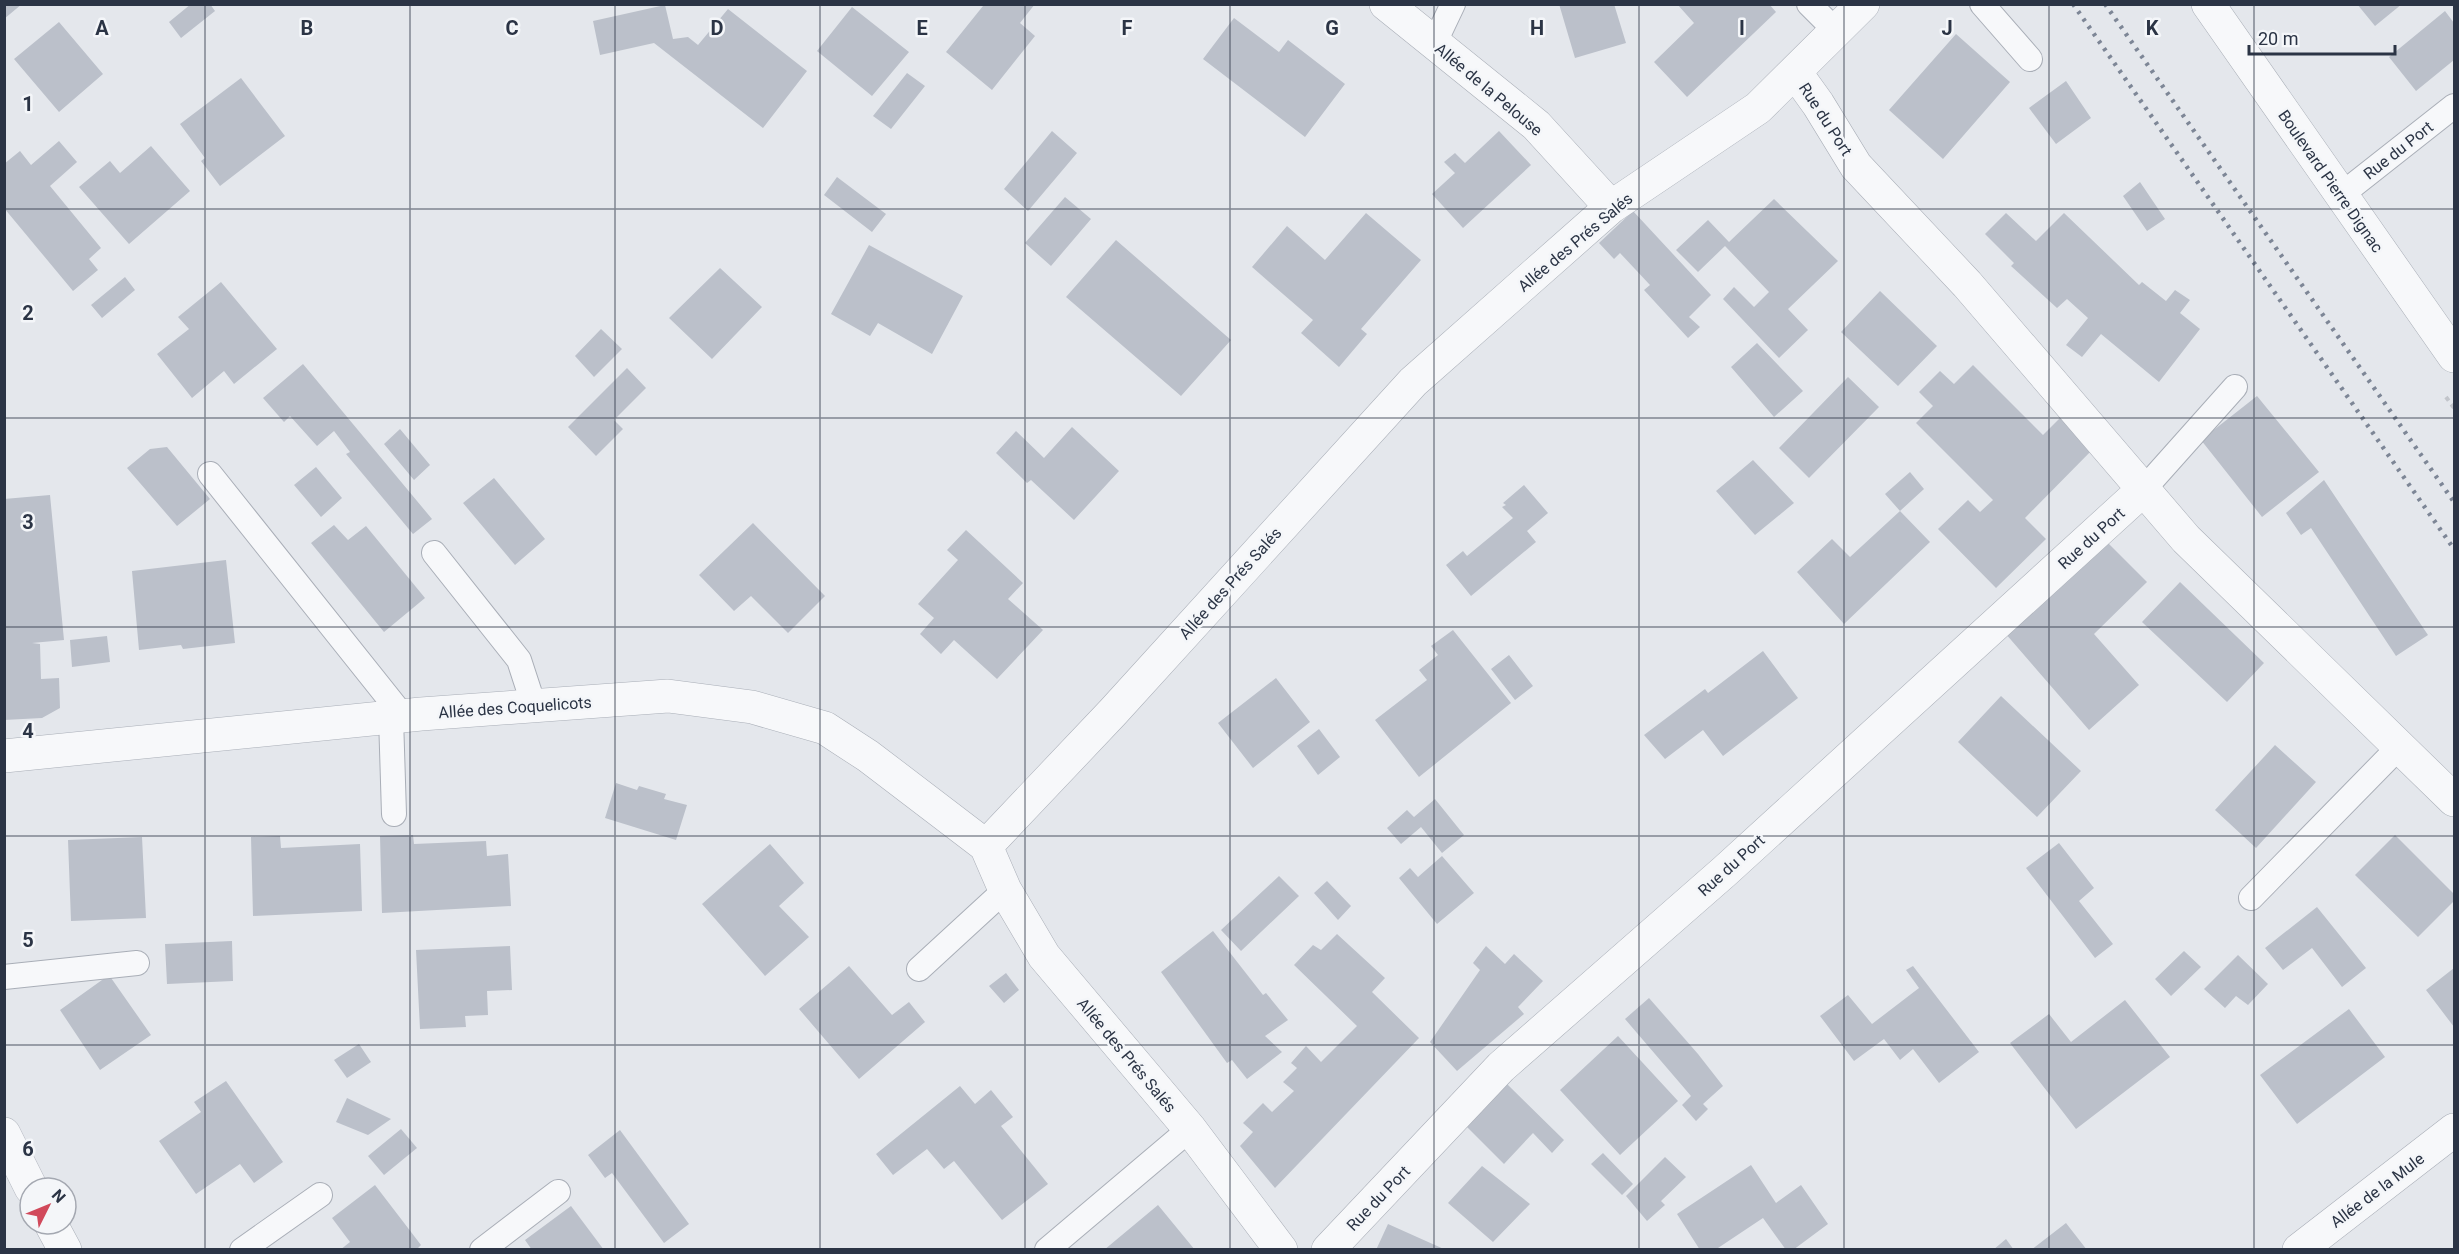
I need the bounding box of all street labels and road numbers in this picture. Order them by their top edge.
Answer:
street label: Allée de la Pelouse [1431,39,1546,140]
street label: Rue du Port [1795,79,1856,159]
street label: Boulevard Pierre Dignac [2274,106,2387,256]
street label: Rue du Port [2360,117,2437,183]
street label: Allée des Prés Salés [1514,189,1637,296]
street label: Rue du Port [2054,504,2129,573]
street label: Allée des Prés Salés [1175,524,1286,643]
street label: Allée des Coquelicots [438,693,592,722]
street label: Rue du Port [1694,831,1769,900]
street label: Allée des Prés Salés [1073,994,1180,1117]
street label: Allée de la Mule [2327,1149,2428,1232]
street label: Rue du Port [1343,1162,1414,1235]

